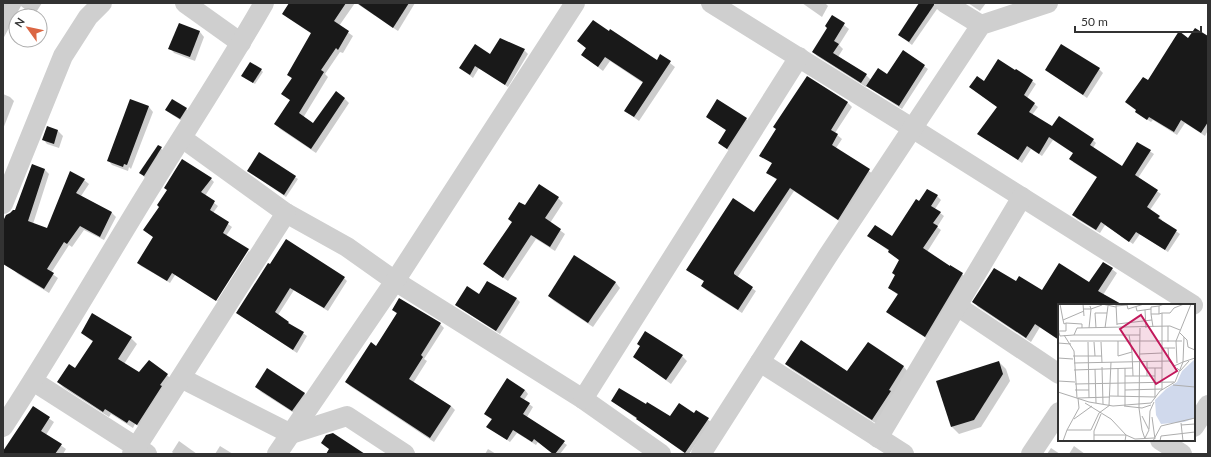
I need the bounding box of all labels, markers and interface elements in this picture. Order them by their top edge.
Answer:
north arrow [8,8,48,48]
scale bar [1075,8,1201,34]
text: 50 m [1081,14,1108,29]
text: N [11,15,27,29]
inset map [1058,304,1195,441]

